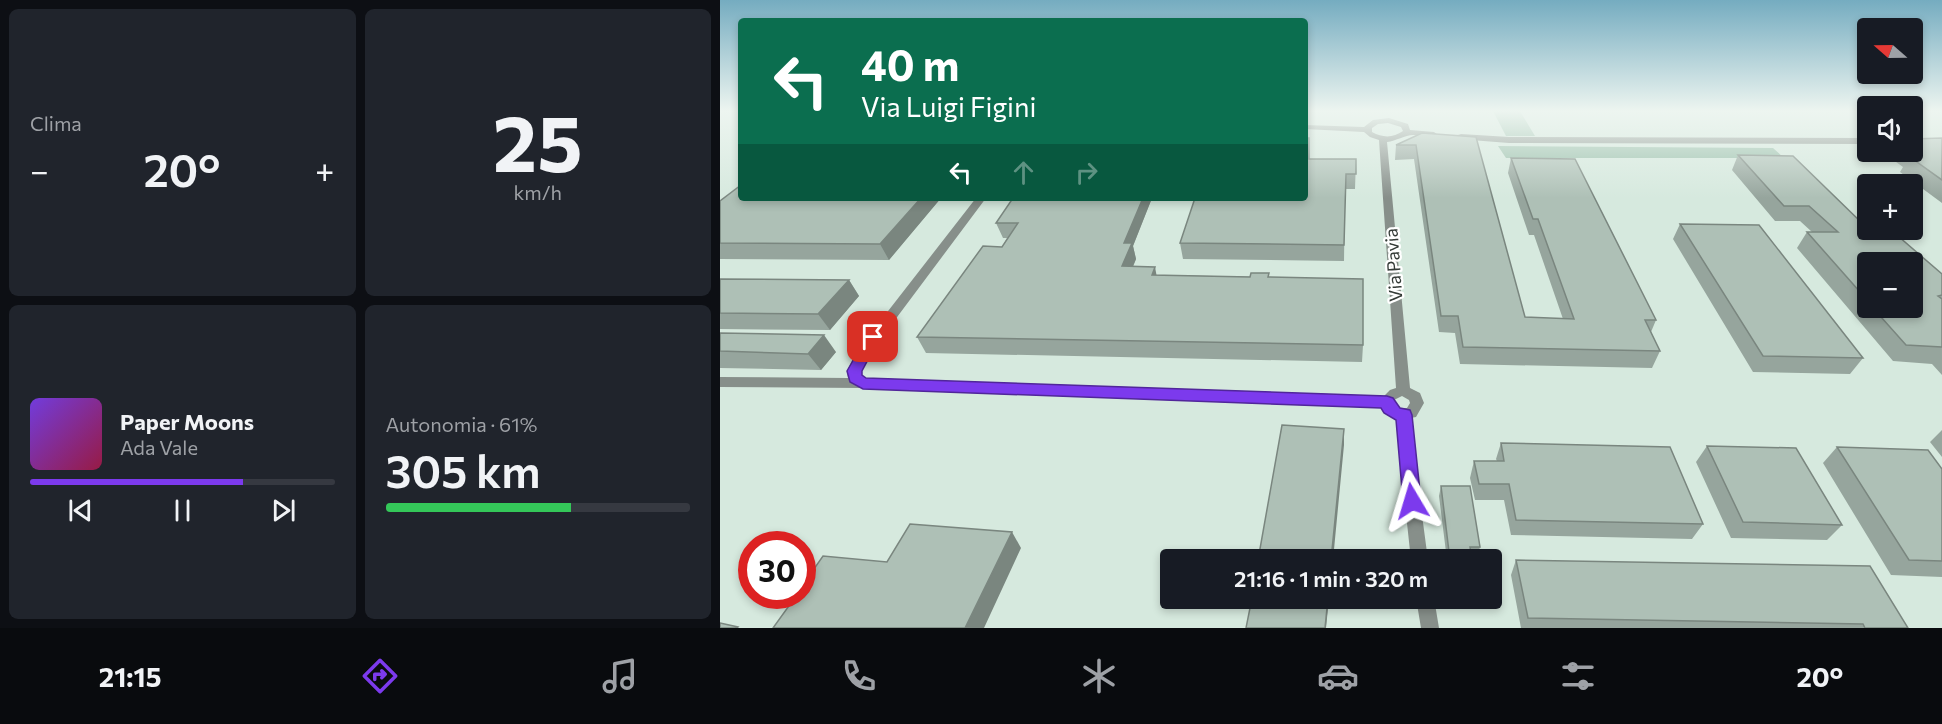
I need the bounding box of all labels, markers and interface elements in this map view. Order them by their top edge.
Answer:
north arrow [1857,18,1923,84]
map controls [1857,18,1923,318]
text: 40 m [861,38,959,90]
icon: left [762,42,840,120]
text: Via Luigi Figini [861,90,1036,123]
text: 25 [493,93,583,188]
button: sound [1857,96,1923,162]
text: Clima [30,111,82,135]
text: 20° [143,141,220,196]
text: − [30,149,49,190]
text: + [315,149,334,190]
icon: left [944,156,977,189]
icon: ahead [1007,156,1040,189]
icon: right [1070,156,1103,189]
button: + [1857,174,1923,240]
text: km/h [513,180,562,204]
street label: Via Pavia [1379,228,1407,303]
button: − [1857,252,1923,318]
pin [847,311,898,362]
icon: arrive [856,320,889,353]
text: Paper Moons [120,408,254,435]
text: Autonomia · 61% [386,412,537,436]
text: Ada Vale [120,435,198,459]
text: 305 km [386,442,541,497]
position arrow [1380,469,1444,533]
icon: previous [64,494,97,527]
icon: pause [166,494,199,527]
icon: next [267,494,300,527]
speed limit sign: 30 [738,531,816,609]
text: 21:16 · 1 min · 320 m [1234,565,1428,592]
icon: directions [359,655,401,697]
icon: music [599,655,641,697]
icon: phone [838,655,880,697]
icon: climate [1078,655,1120,697]
icon: car [1317,655,1359,697]
icon: filters [1557,655,1599,697]
text: 21:15 [99,660,161,693]
text: 20° [1797,660,1843,693]

